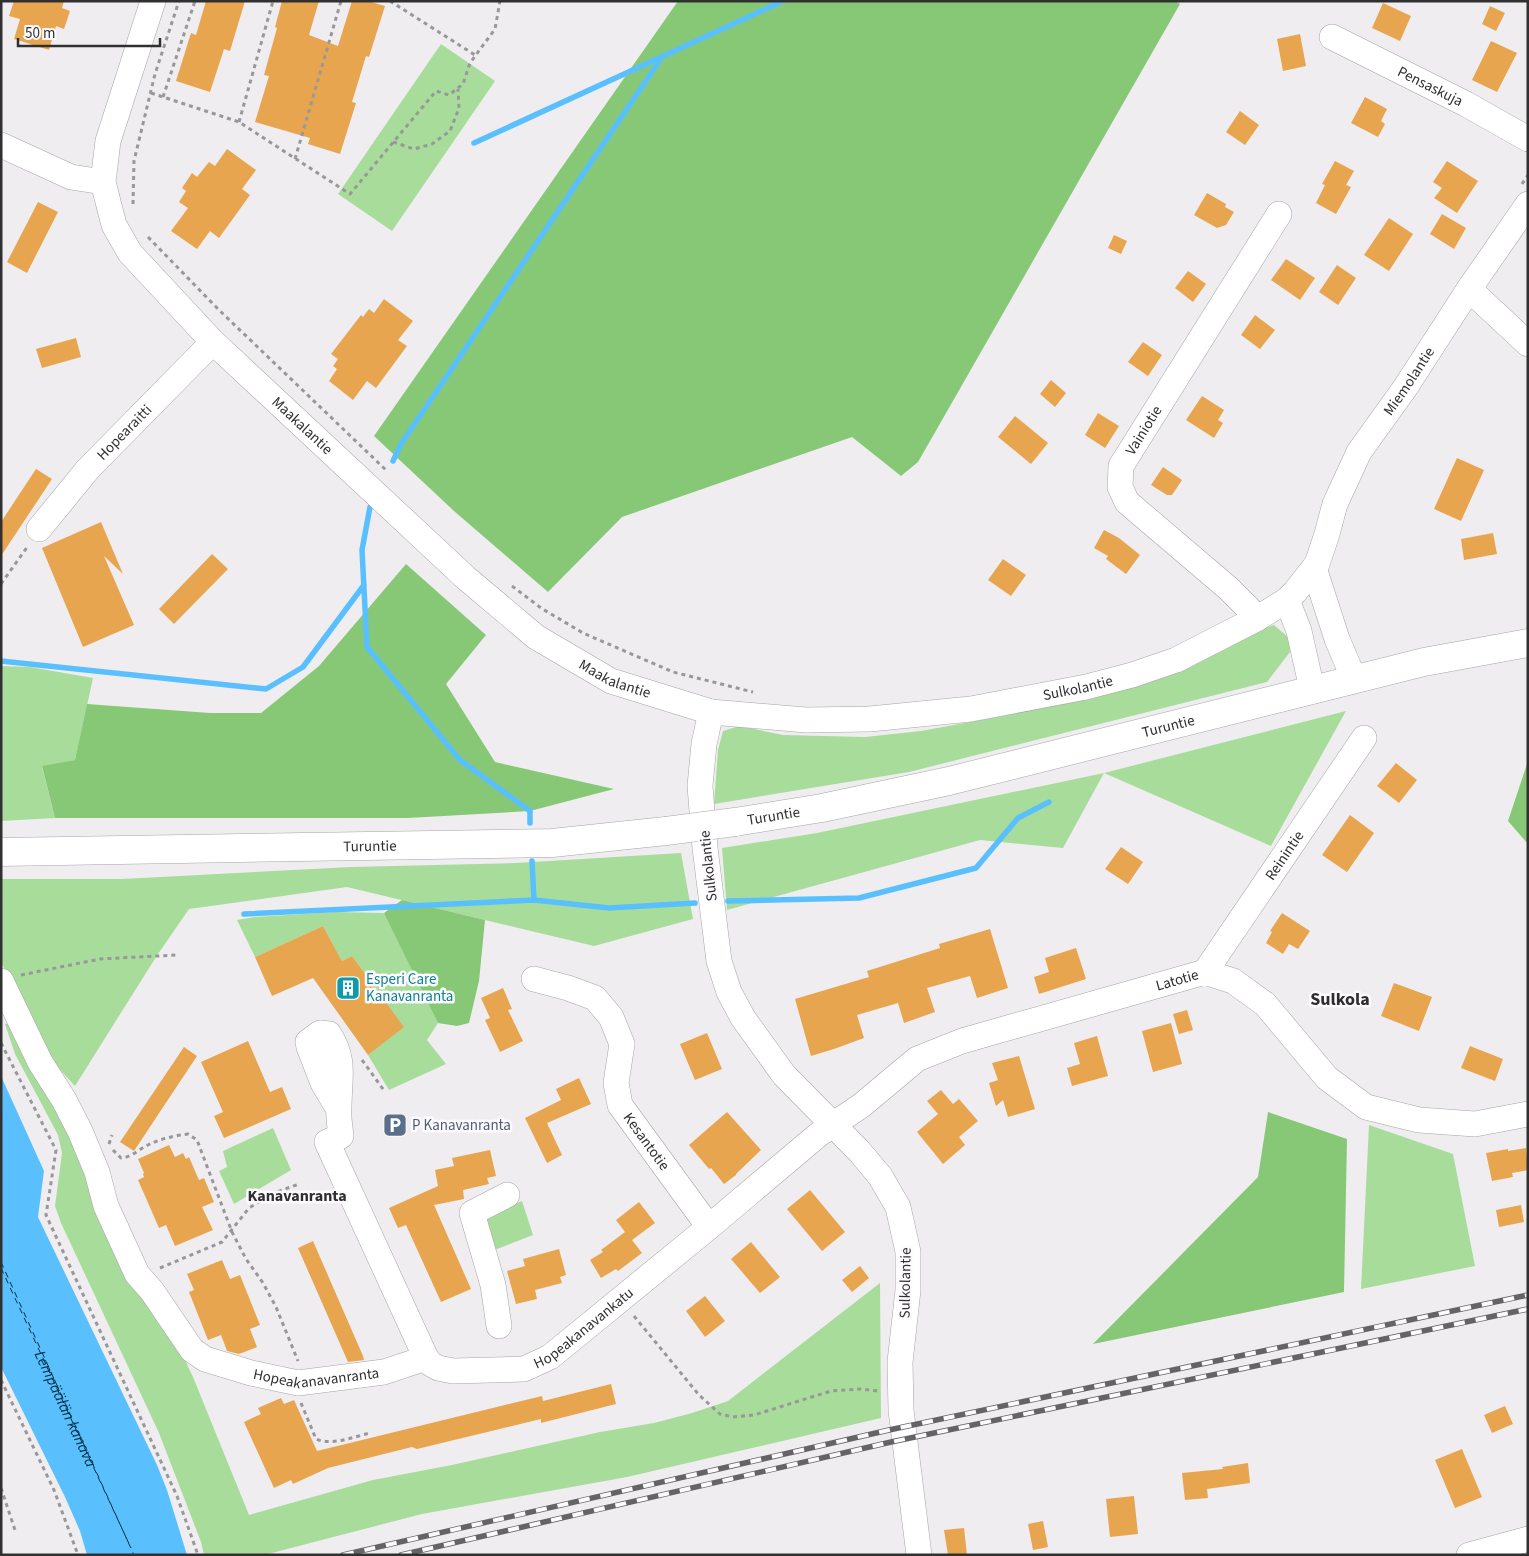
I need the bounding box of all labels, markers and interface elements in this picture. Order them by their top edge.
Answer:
scale bar [18,15,160,47]
text: 50 m [25,23,55,44]
street label: Pensaskuja [1394,61,1466,112]
street label: Miemolantie [1379,343,1440,420]
street label: Maakalantie [267,392,337,460]
street label: Hopearaitti [92,400,157,465]
street label: Vainiotie [1120,402,1167,459]
street label: Maakalantie [575,654,653,704]
street label: Sulkolantie [1041,670,1115,706]
street label: Turuntie [1140,710,1197,743]
street label: Turuntie [746,802,802,831]
street label: Reinintie [1260,827,1309,885]
street label: Sulkolantie [694,830,723,902]
street label: Turuntie [343,836,397,857]
street label: Latotie [1153,964,1201,996]
place label: Esperi Care Kanavanranta [366,969,453,1007]
building icon: Esperi Care Kanavanranta [335,975,361,1001]
district label: Sulkola [1310,987,1370,1012]
street label: Kesantotie [618,1109,675,1175]
parking icon: P Kanavanranta [382,1112,408,1138]
place label: P Kanavanranta [412,1115,511,1136]
district label: Kanavanranta [247,1185,347,1207]
street label: Sulkolantie [894,1247,917,1319]
street label: Hopeakanavankatu [530,1283,638,1374]
water label: Lempäälän kanava [29,1347,102,1471]
street label: Hopeakanavanranta [251,1363,380,1394]

